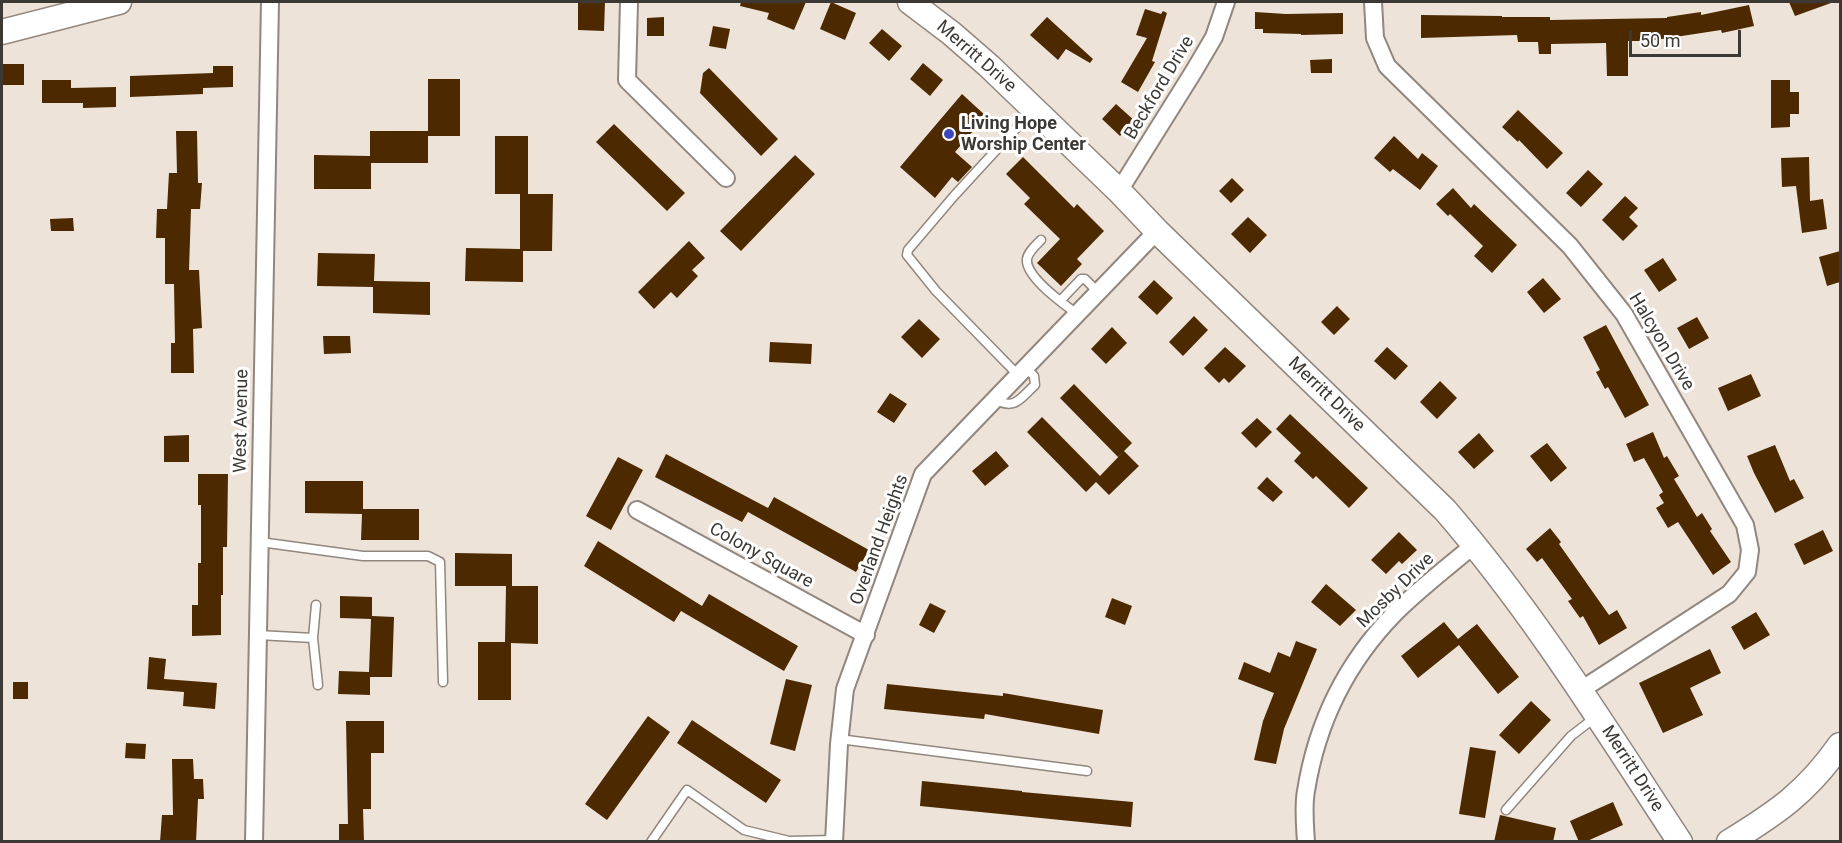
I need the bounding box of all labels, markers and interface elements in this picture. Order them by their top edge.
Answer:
street label: Merritt Drive [932,17,1020,97]
scale bar [1632,18,1744,56]
text: 50 m [1640,30,1680,51]
street label: Beckford Drive [1121,32,1199,144]
place label: Living Hope Worship Center [961,113,1086,156]
marker: Living Hope Worship Center [942,127,956,141]
street label: Halcyon Drive [1623,289,1699,395]
street label: Merritt Drive [1283,353,1369,437]
street label: West Avenue [230,369,254,473]
street label: Overland Heights [846,472,914,608]
street label: Colony Square [705,519,817,593]
street label: Mosby Drive [1353,549,1439,633]
street label: Merritt Drive [1596,722,1668,816]

